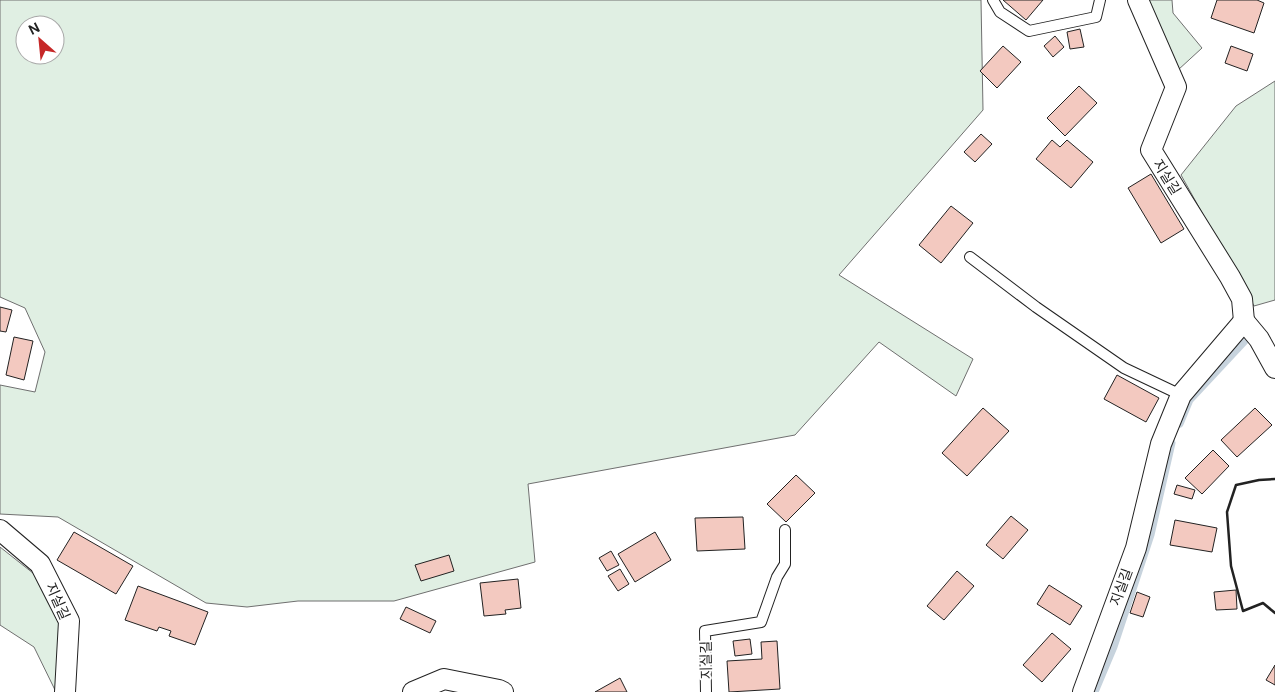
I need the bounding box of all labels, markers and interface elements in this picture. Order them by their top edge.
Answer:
north arrow [15,15,65,65]
text: N [25,18,43,39]
street label: 지실길 [1149,156,1185,198]
street label: 지실길 [1106,566,1136,608]
street label: 지실길 [42,580,74,622]
street label: 지실길 [697,641,715,679]

